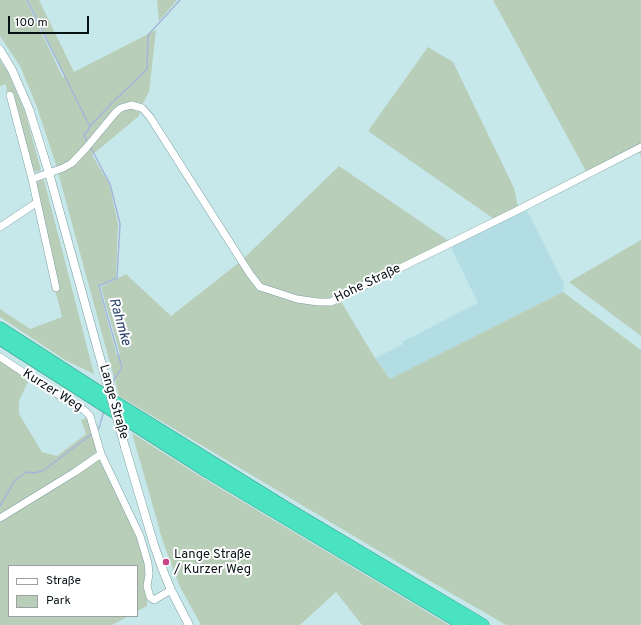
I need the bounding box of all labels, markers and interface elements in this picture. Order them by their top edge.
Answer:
scale bar [10,8,91,34]
text: 100 m [15,15,48,31]
street label: Hohe Straße [332,261,404,307]
water label: Rahmke [104,296,134,348]
street label: Lange Straße [95,363,131,441]
street label: Kurzer Weg [19,366,85,416]
place label: Lange Straße / Kurzer Weg [174,547,251,578]
marker: Lange Straße / Kurzer Weg [161,557,171,567]
legend [8,565,138,617]
text: Straße [46,573,81,589]
text: Park [46,593,71,609]

